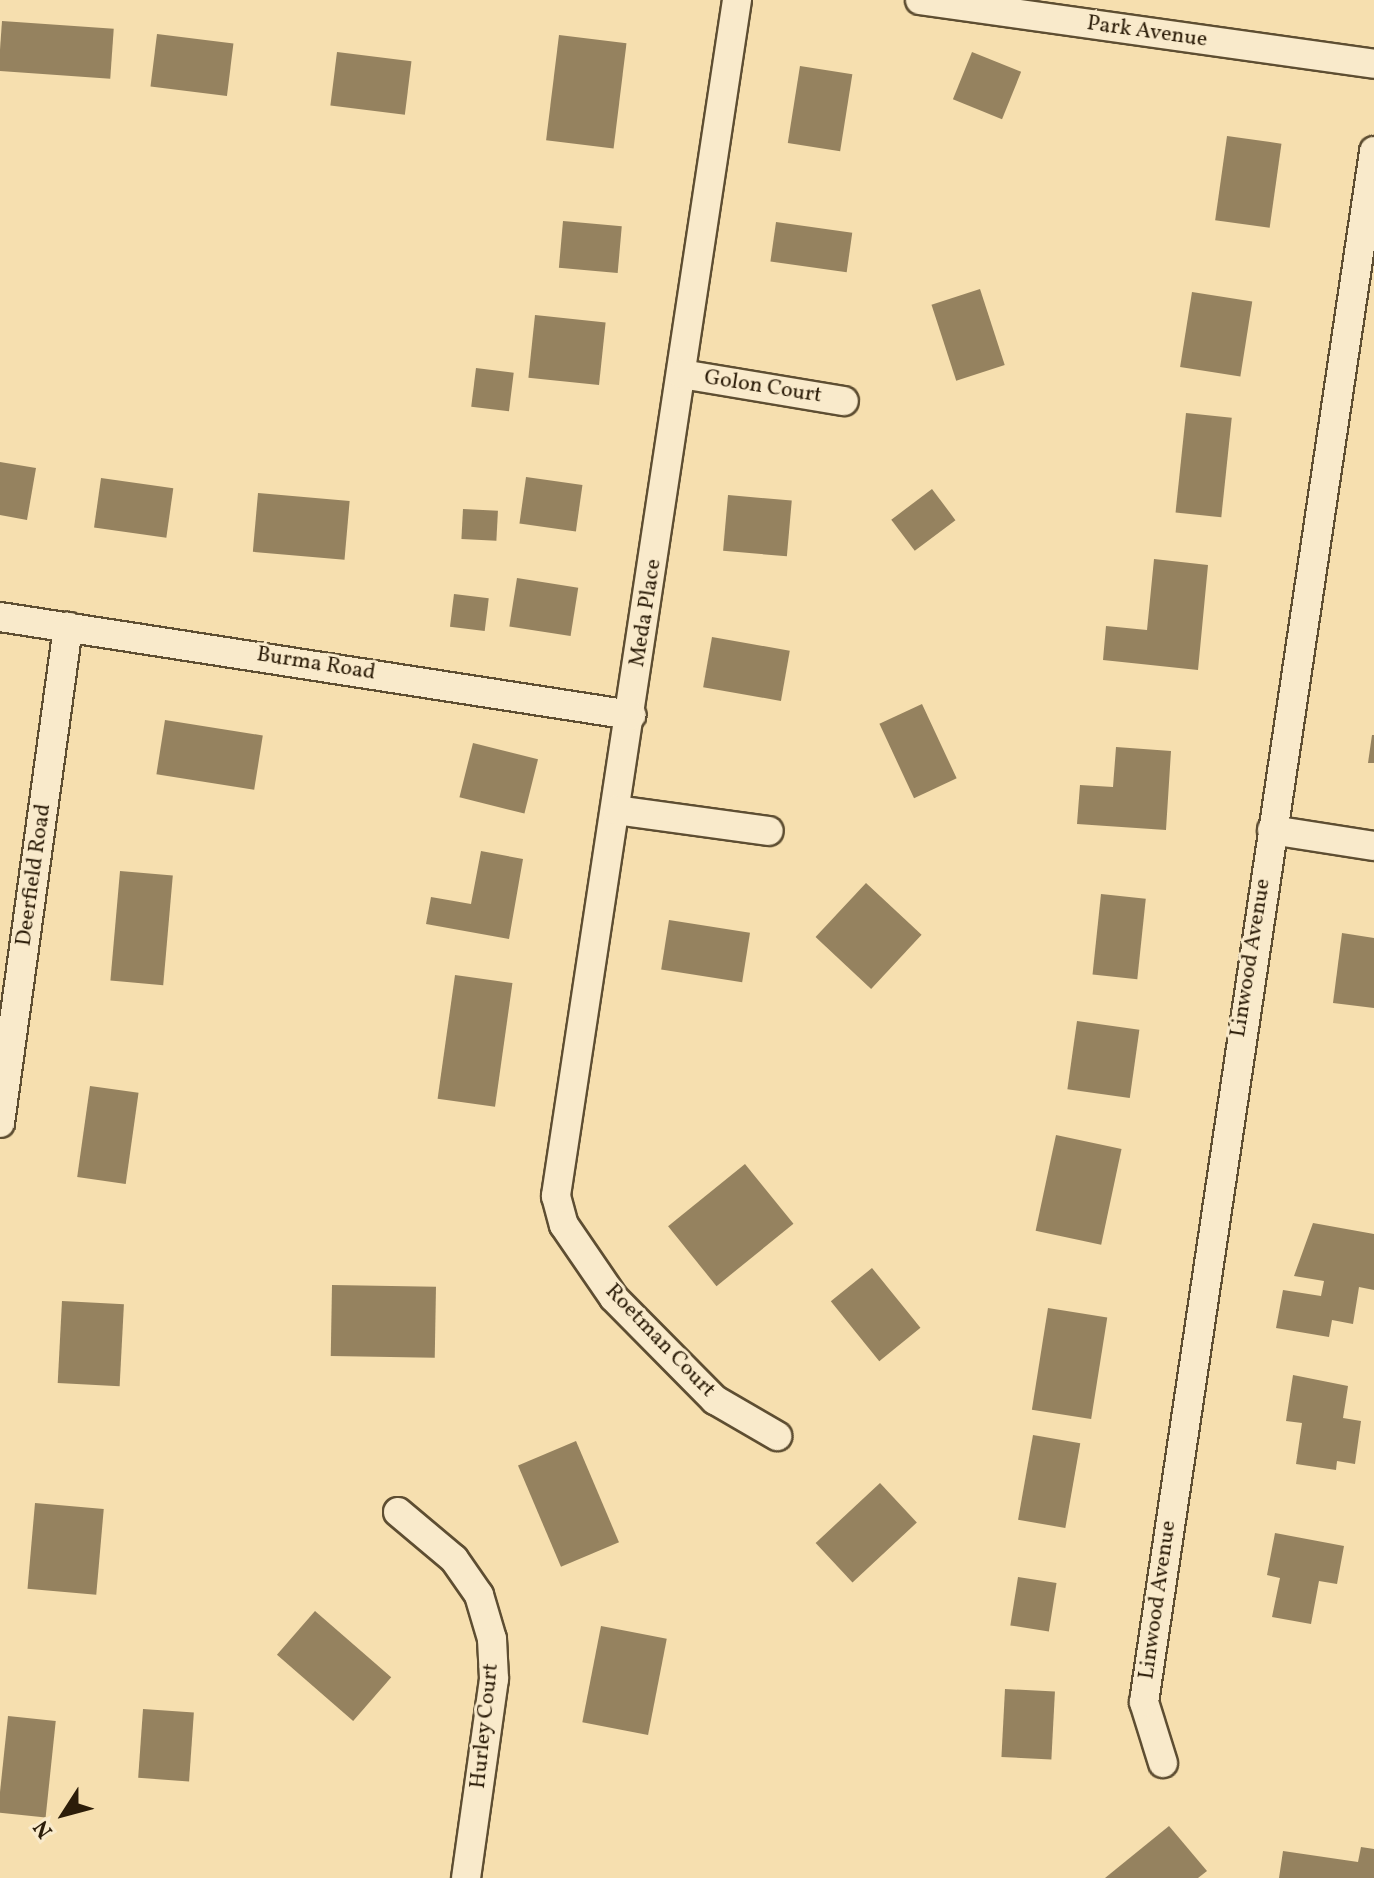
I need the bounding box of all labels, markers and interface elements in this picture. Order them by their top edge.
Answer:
street label: Park Avenue [1085,10,1209,54]
street label: Golon Court [702,365,824,409]
street label: Meda Place [624,557,668,669]
street label: Burma Road [255,642,377,686]
street label: Deerfield Road [11,802,57,948]
street label: Linwood Avenue [1225,877,1277,1039]
street label: Roetman Court [599,1279,721,1403]
street label: Linwood Avenue [1134,1519,1182,1681]
street label: Hurley Court [465,1662,505,1790]
north arrow [24,1774,104,1854]
text: N [27,1813,61,1844]

